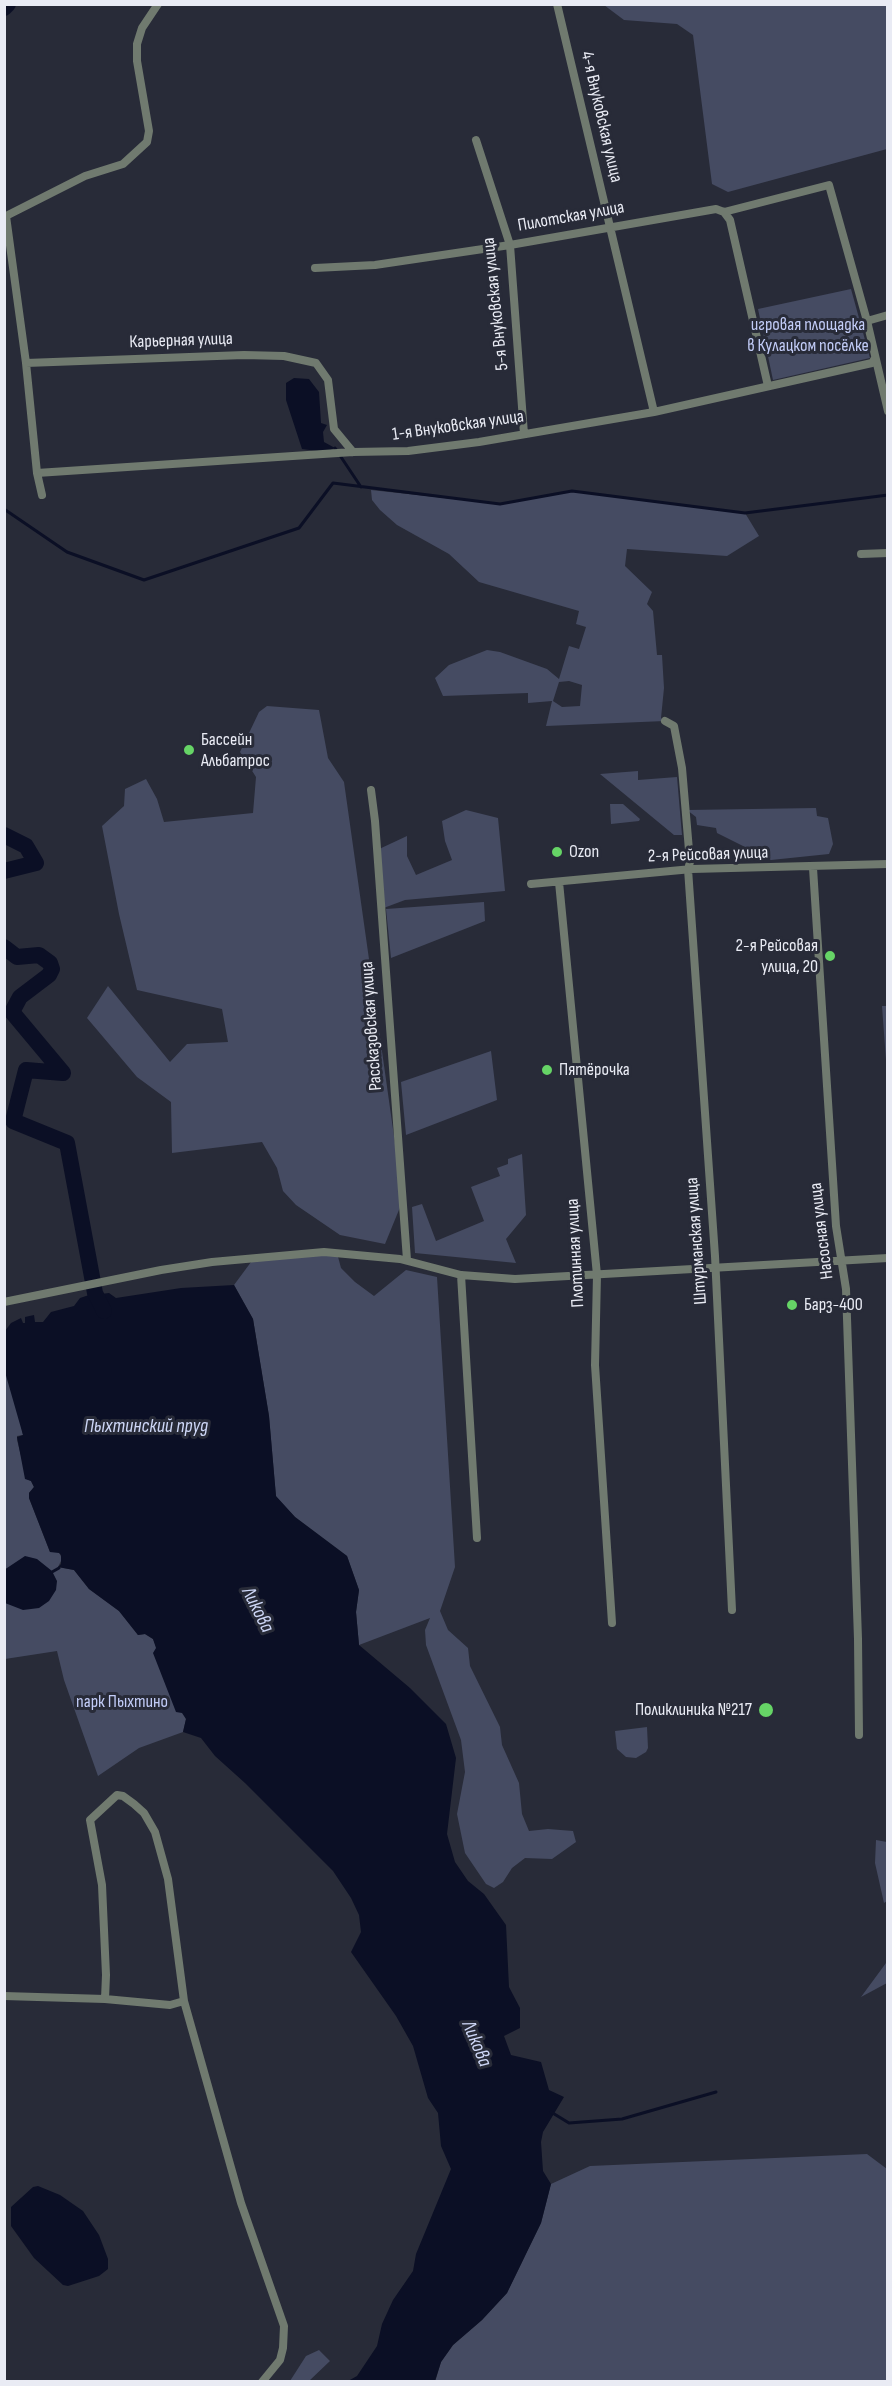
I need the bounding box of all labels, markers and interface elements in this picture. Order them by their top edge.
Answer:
street label: 4-я Внуковская улица [575,49,627,185]
street label: Пилотская улица [516,197,626,237]
street label: 5-я Внуковская улица [478,236,514,372]
park label: игровая площадка в Кулацком посёлке [747,314,869,356]
street label: Карьерная улица [129,328,233,354]
street label: 1-я Внуковская улица [391,406,525,446]
place label: Бассейн Альбатрос [201,729,270,771]
marker: Бассейн Альбатрос [182,743,196,757]
place label: Ozon [569,841,599,863]
street label: 2-я Рейсовая улица [647,842,769,868]
marker: Ozon [550,845,564,859]
place label: 2-я Рейсовая улица, 20 [736,935,818,978]
marker: 2-я Рейсовая улица, 20 [823,949,837,963]
street label: Рассказовская улица [357,961,387,1091]
place label: Пятёрочка [559,1059,630,1081]
marker: Пятёрочка [540,1063,554,1077]
street label: Штурманская улица [682,1177,712,1305]
street label: Насосная улица [805,1181,839,1281]
street label: Плотинная улица [562,1198,590,1308]
place label: Барз-400 [804,1294,863,1316]
marker: Барз-400 [785,1298,799,1312]
water label: Пыхтинский пруд [84,1415,208,1439]
water label: Ликова [235,1583,279,1637]
park label: парк Пыхтино [76,1691,168,1713]
place label: Поликлиника №217 [635,1699,752,1721]
marker: Поликлиника №217 [757,1701,775,1719]
water label: Ликова [456,2017,496,2071]

